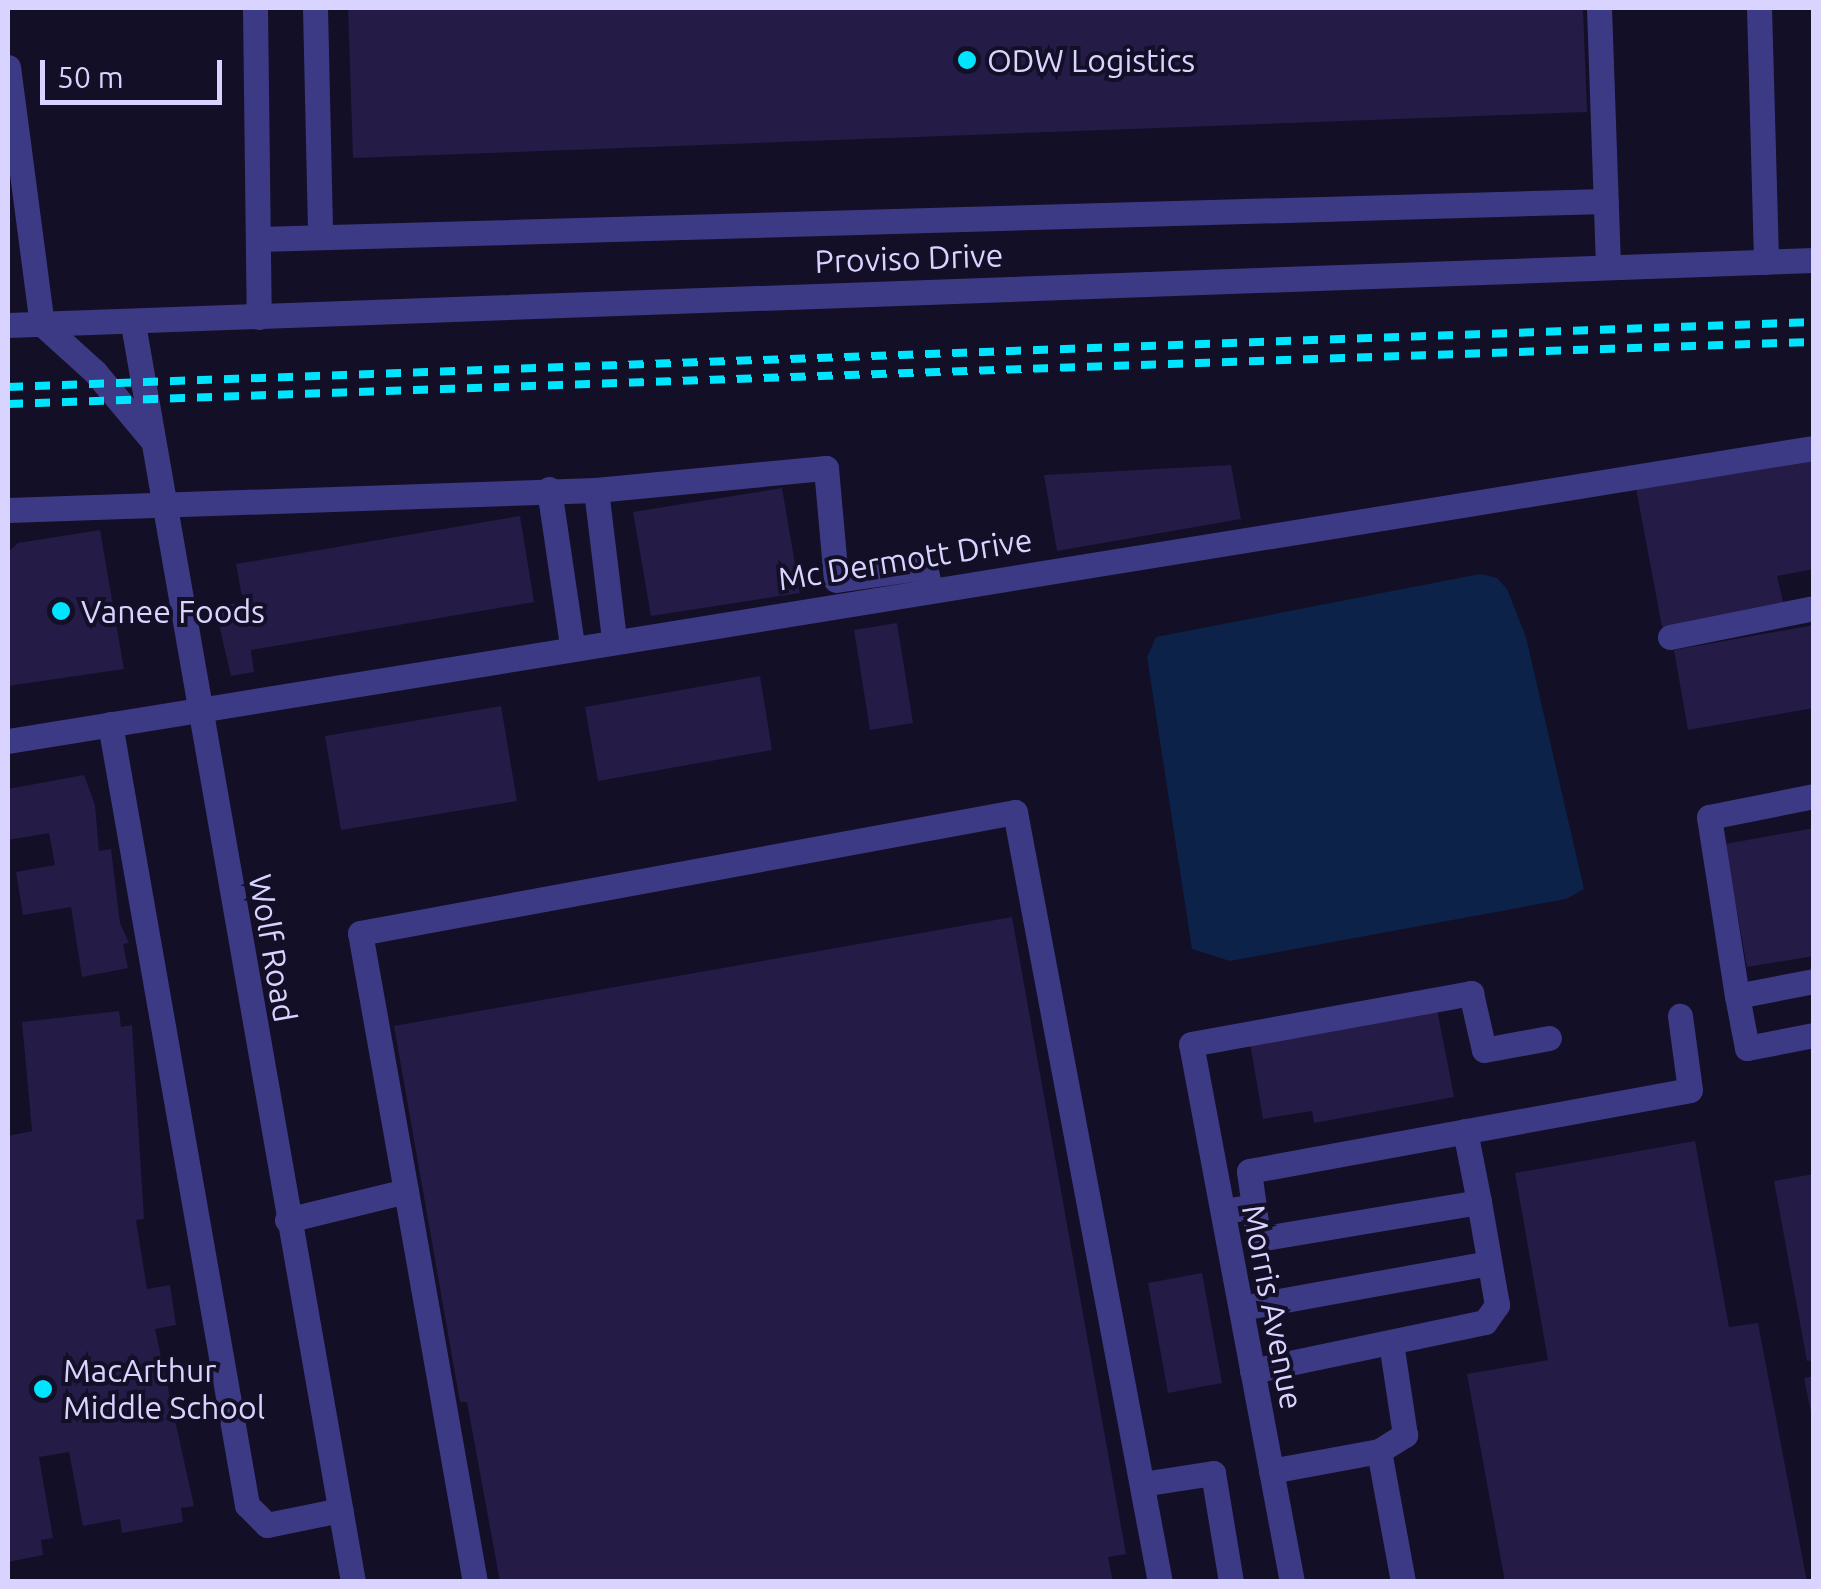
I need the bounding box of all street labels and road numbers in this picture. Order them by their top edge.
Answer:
street label: Proviso Drive [814,236,1004,280]
street label: Mc Dermott Drive [775,520,1035,598]
street label: Wolf Road [241,871,305,1025]
street label: Morris Avenue [1234,1201,1312,1413]

